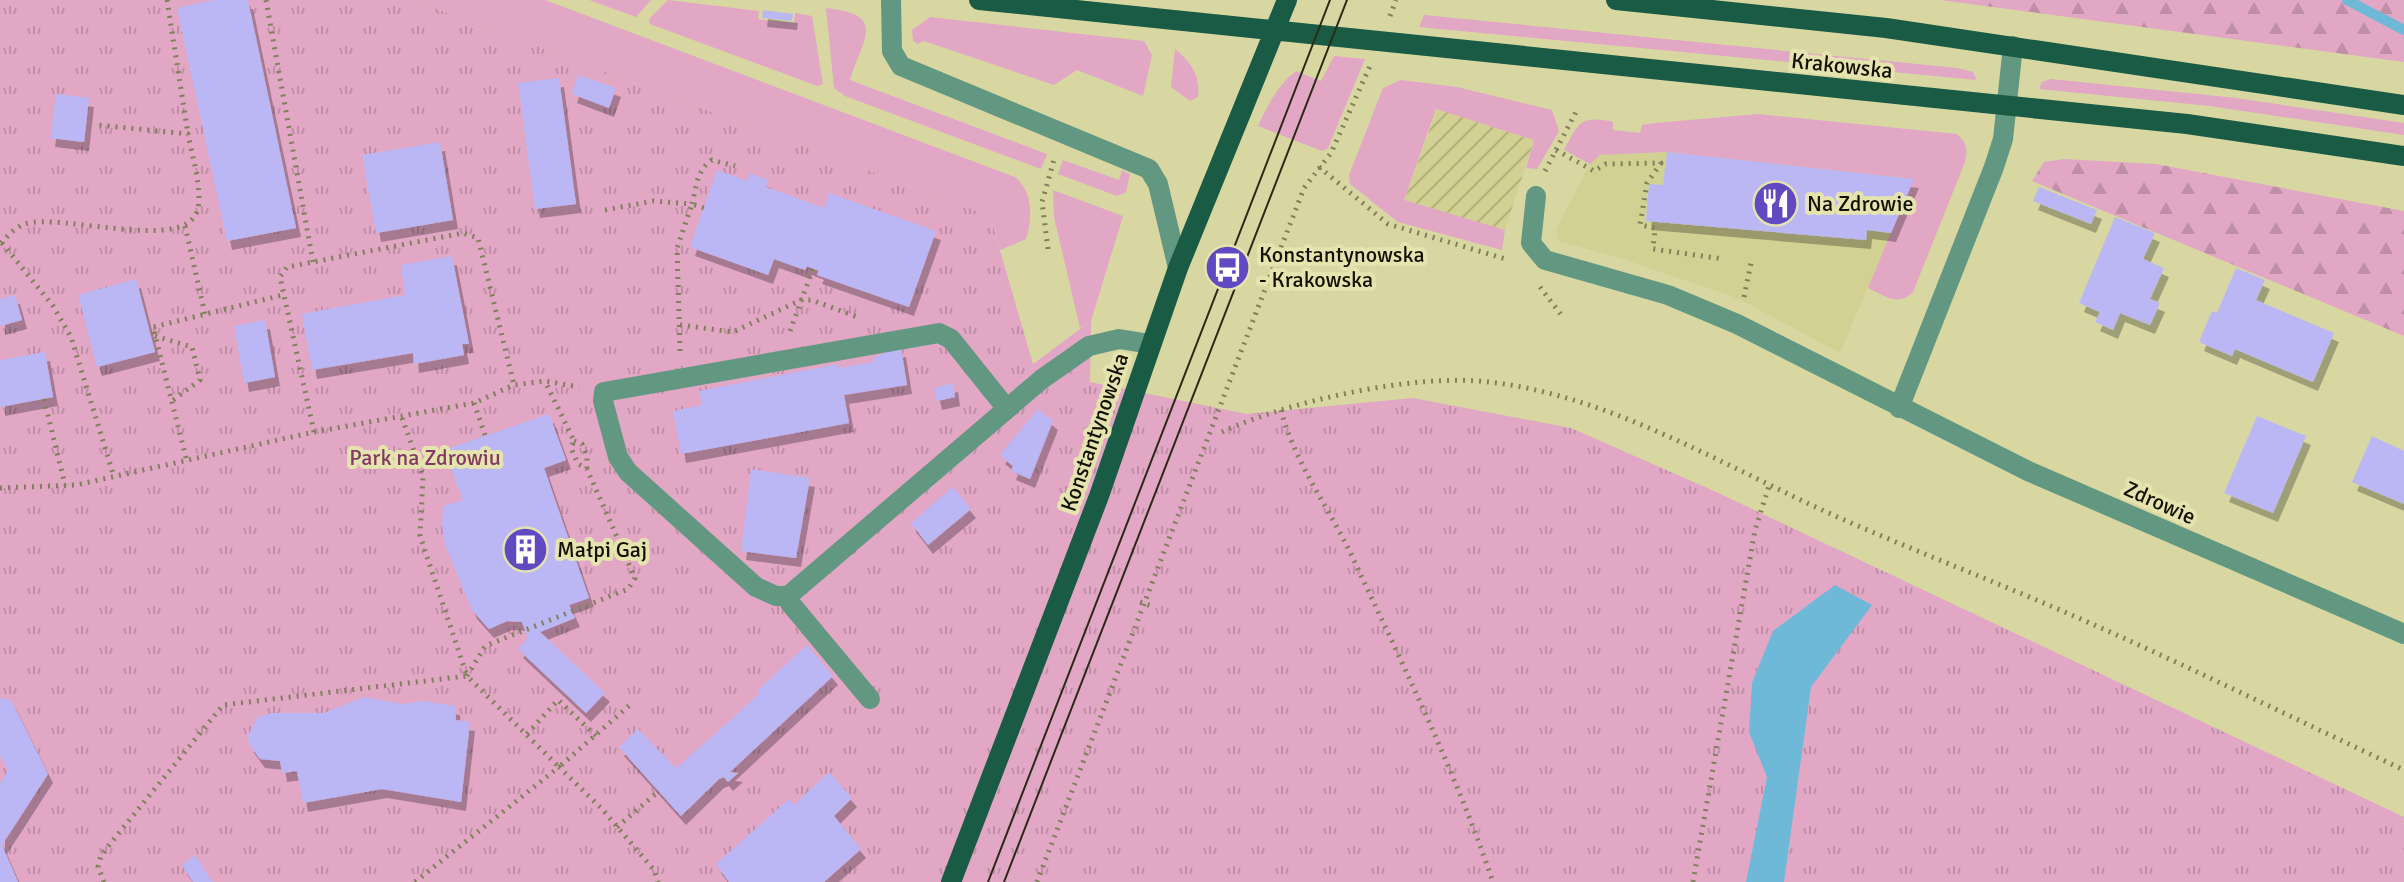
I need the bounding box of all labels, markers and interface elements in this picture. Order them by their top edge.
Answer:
street label: Krakowska [1790,47,1894,84]
restaurant icon: Na Zdrowie [1752,179,1800,227]
place label: Na Zdrowie [1807,190,1913,217]
place label: Konstantynowska - Krakowska [1259,241,1425,293]
bus stop icon: Konstantynowska - Krakowska [1204,243,1252,291]
street label: Konstantynowska [1055,349,1134,515]
park label: Park na Zdrowiu [349,444,501,471]
street label: Zdrowie [2120,475,2200,530]
building icon: Małpi Gaj [502,525,550,573]
place label: Małpi Gaj [557,536,647,563]

